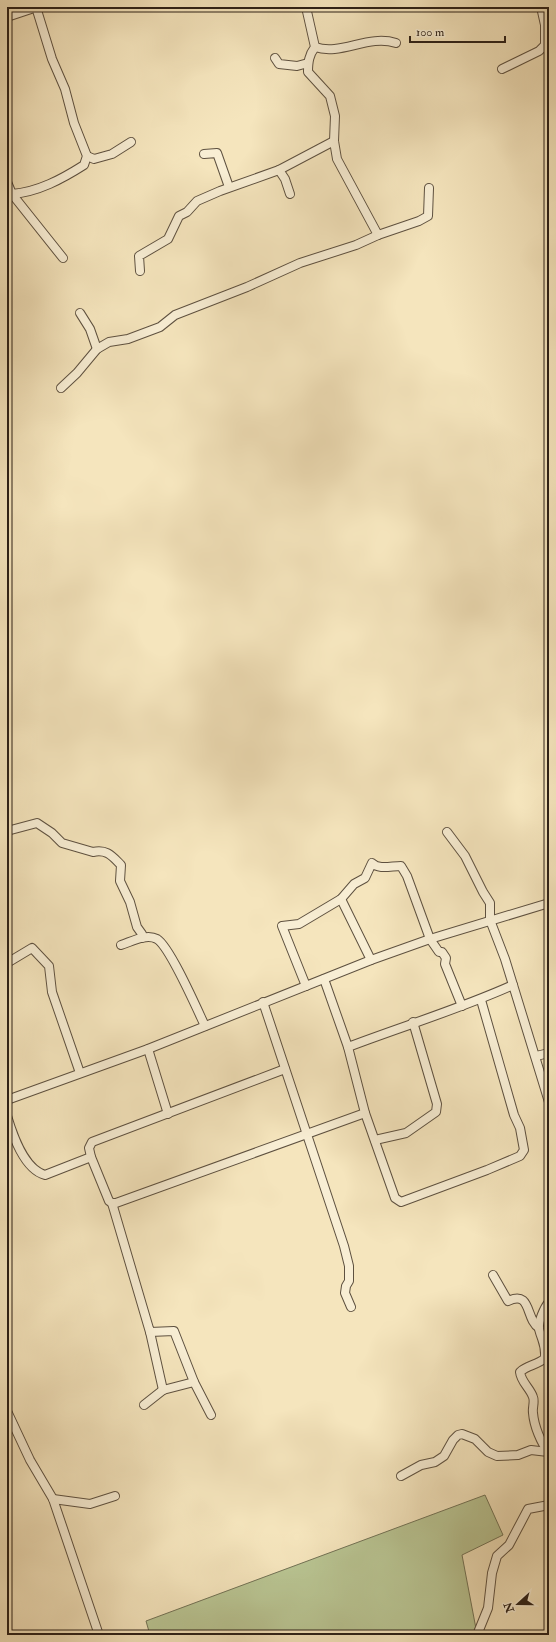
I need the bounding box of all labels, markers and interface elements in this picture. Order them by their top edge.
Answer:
scale bar [410,18,505,44]
text: 100 m [416,25,445,40]
north arrow [498,1584,538,1624]
text: N [501,1599,517,1615]

